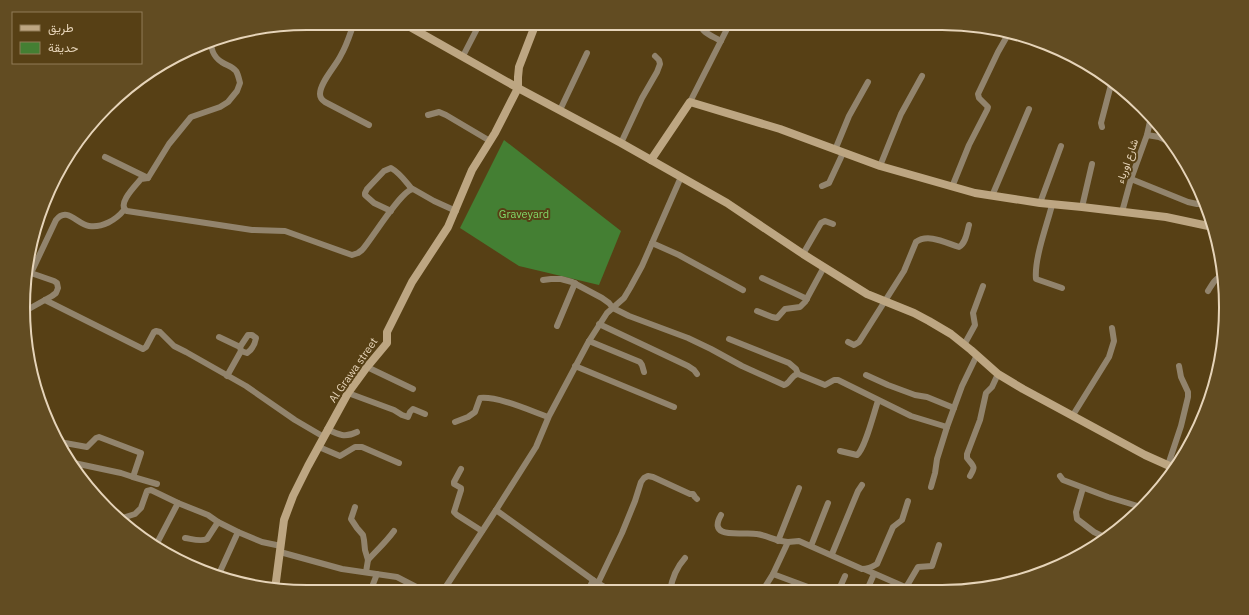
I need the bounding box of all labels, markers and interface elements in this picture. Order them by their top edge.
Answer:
legend [12,12,142,64]
text: طريق [48,20,74,36]
text: حديقة [48,40,78,55]
street label: شارع اورباء [1113,137,1142,185]
park label: Graveyard [499,207,549,221]
street label: Al Grawa street [325,335,381,405]

